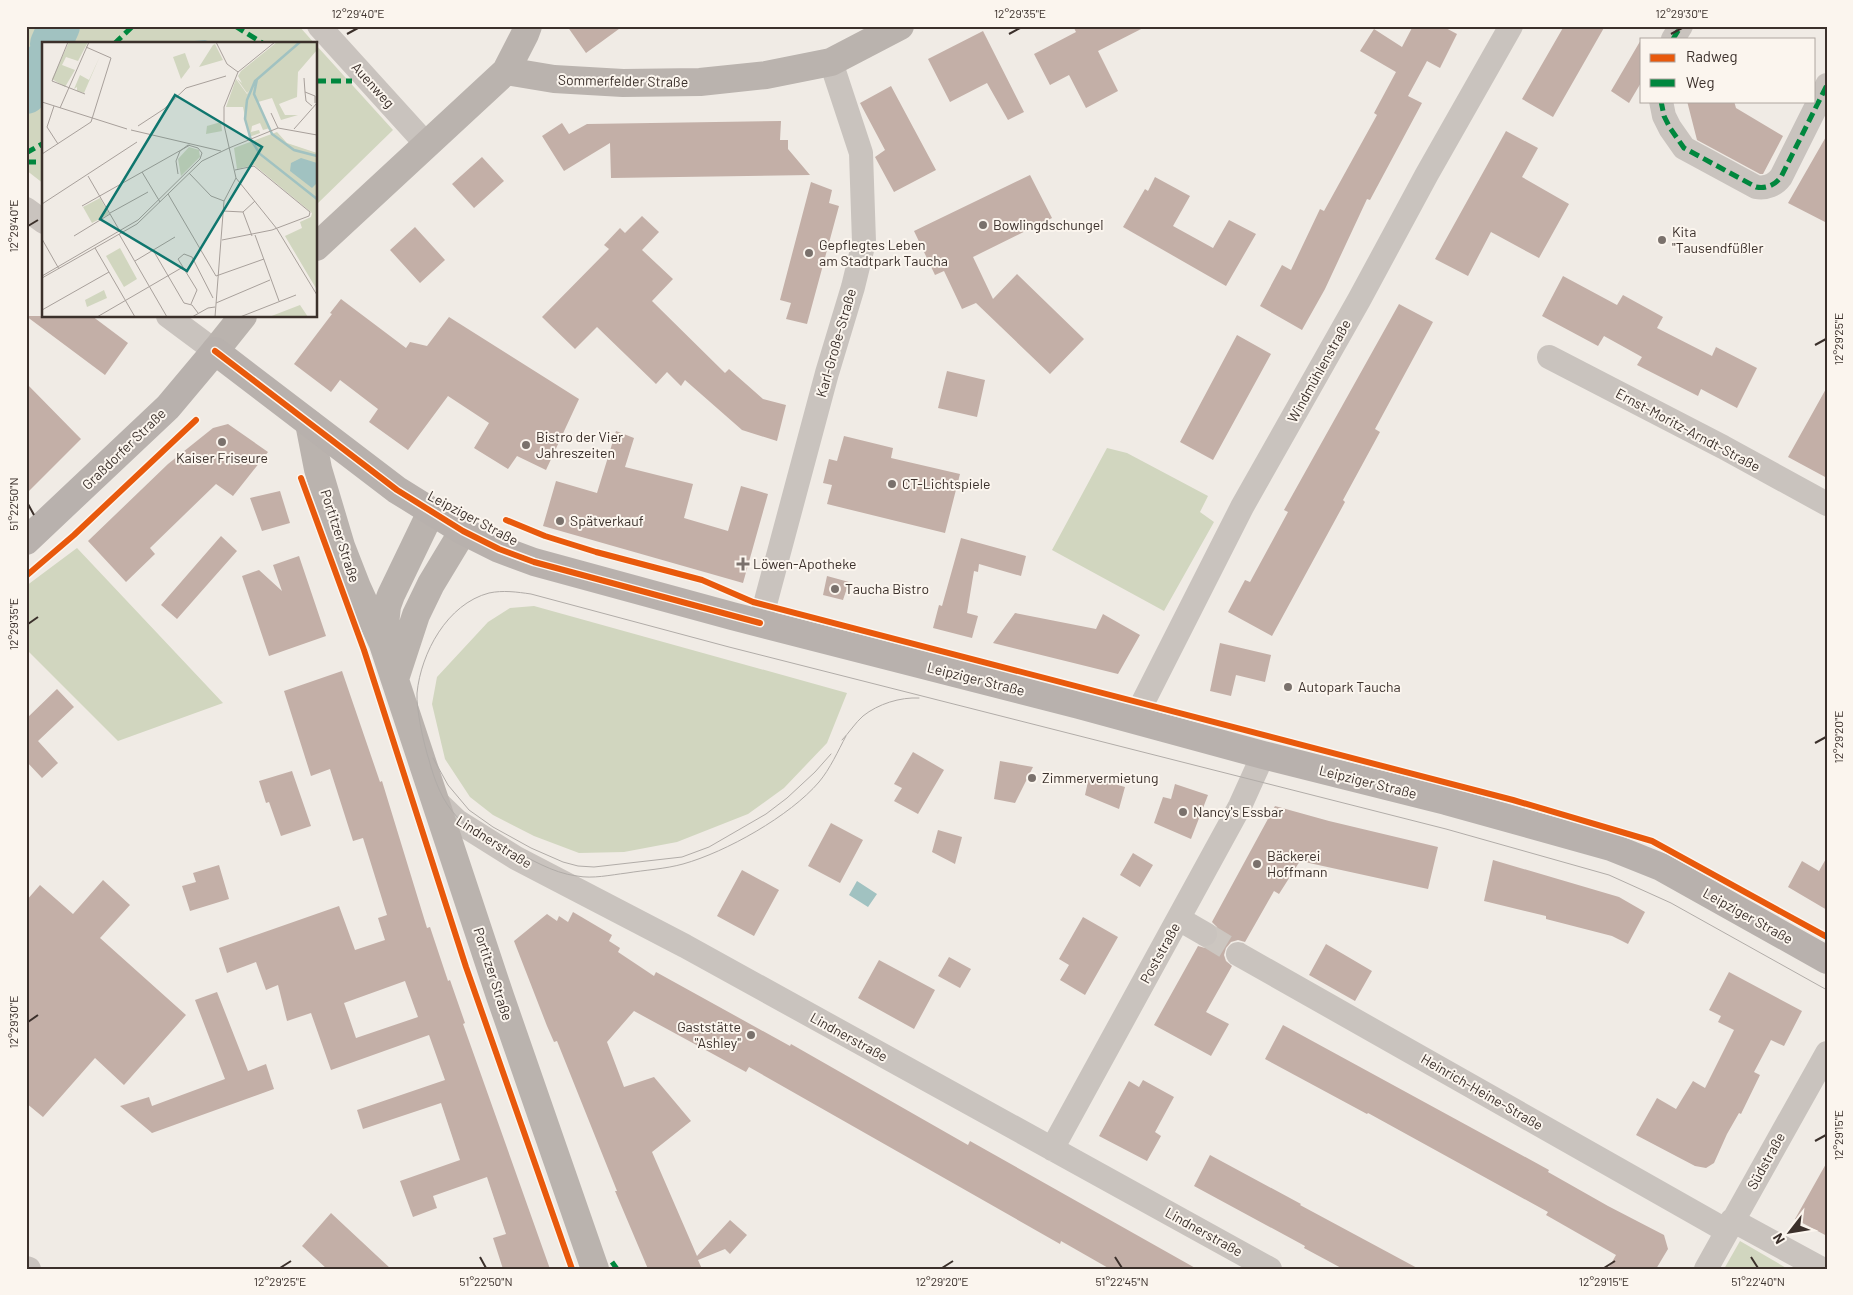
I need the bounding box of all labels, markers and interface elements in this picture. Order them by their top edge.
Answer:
text: 12°29'40"E [331,6,385,20]
text: 12°29'35"E [994,6,1046,20]
text: 12°29'30"E [1656,6,1708,20]
legend [1640,38,1816,102]
inset map [42,42,318,318]
text: Radweg [1686,47,1738,65]
street label: Auenweg [348,58,398,111]
street label: Sommerfelder Straße [558,71,688,90]
text: Weg [1686,73,1714,91]
text: 12°29'40"E [6,199,20,253]
place label: Bowlingdschungel [993,216,1104,233]
marker: Bowlingdschungel [977,219,989,231]
place label: Kita "Tausendfüßler [1672,223,1764,256]
marker: Kita "Tausendfüßler [1656,234,1668,246]
place label: Gepflegtes Leben am Stadtpark Taucha [819,236,948,269]
marker: Gepflegtes Leben am Stadtpark Taucha [803,247,815,259]
street label: Karl-Große-Straße [812,287,859,399]
text: 12°29'25"E [1831,313,1845,365]
street label: Windmühlenstraße [1283,316,1354,425]
street label: Ernst-Moritz-Arndt-Straße [1613,384,1763,475]
street label: Graßdorfer Straße [78,404,169,493]
place label: Bistro der Vier Jahreszeiten [536,428,623,461]
marker: Kaiser Friseure [216,436,228,448]
marker: Bistro der Vier Jahreszeiten [520,439,532,451]
place label: Kaiser Friseure [176,449,268,466]
place label: CT-Lichtspiele [902,475,991,492]
text: 51°22'50"N [6,477,20,531]
marker: CT-Lichtspiele [886,478,898,490]
street label: Portitzer Straße [317,487,364,585]
street label: Leipziger Straße [425,487,521,549]
place label: Spätverkauf [570,512,644,529]
marker: Spätverkauf [554,515,566,527]
place label: Löwen-Apotheke [753,555,856,572]
marker: Löwen-Apotheke [737,558,749,570]
place label: Taucha Bistro [845,580,929,597]
marker: Taucha Bistro [829,583,841,595]
text: 12°29'35"E [6,598,20,650]
street label: Leipziger Straße [925,658,1027,699]
place label: Autopark Taucha [1298,678,1401,695]
marker: Autopark Taucha [1282,681,1294,693]
text: 12°29'20"E [1831,710,1845,764]
street label: Leipziger Straße [1317,761,1419,802]
place label: Zimmervermietung [1042,769,1158,786]
marker: Zimmervermietung [1026,772,1038,784]
place label: Nancy's Essbar [1193,803,1283,820]
marker: Nancy's Essbar [1177,806,1189,818]
street label: Lindnerstraße [453,812,535,872]
place label: Bäckerei Hoffmann [1267,847,1328,880]
marker: Bäckerei Hoffmann [1251,858,1263,870]
street label: Leipziger Straße [1700,884,1796,947]
street label: Poststraße [1136,919,1183,986]
street label: Portitzer Straße [470,925,517,1023]
text: 12°29'30"E [6,996,20,1048]
street label: Lindnerstraße [808,1008,891,1065]
place label: Gaststätte "Ashley" [677,1018,741,1051]
marker: Gaststätte "Ashley" [745,1029,757,1041]
street label: Heinrich-Heine-Straße [1418,1050,1546,1133]
text: 12°29'15"E [1831,1110,1845,1160]
street label: Südstraße [1743,1129,1788,1192]
street label: Lindnerstraße [1163,1203,1246,1260]
north arrow [1766,1208,1816,1258]
text: N [1769,1231,1788,1247]
text: 12°29'25"E [254,1274,306,1288]
text: 51°22'50"N [459,1274,513,1288]
text: 12°29'20"E [915,1274,969,1288]
text: 51°22'45"N [1096,1274,1149,1288]
text: 12°29'15"E [1579,1274,1629,1288]
text: 51°22'40"N [1731,1274,1785,1288]

